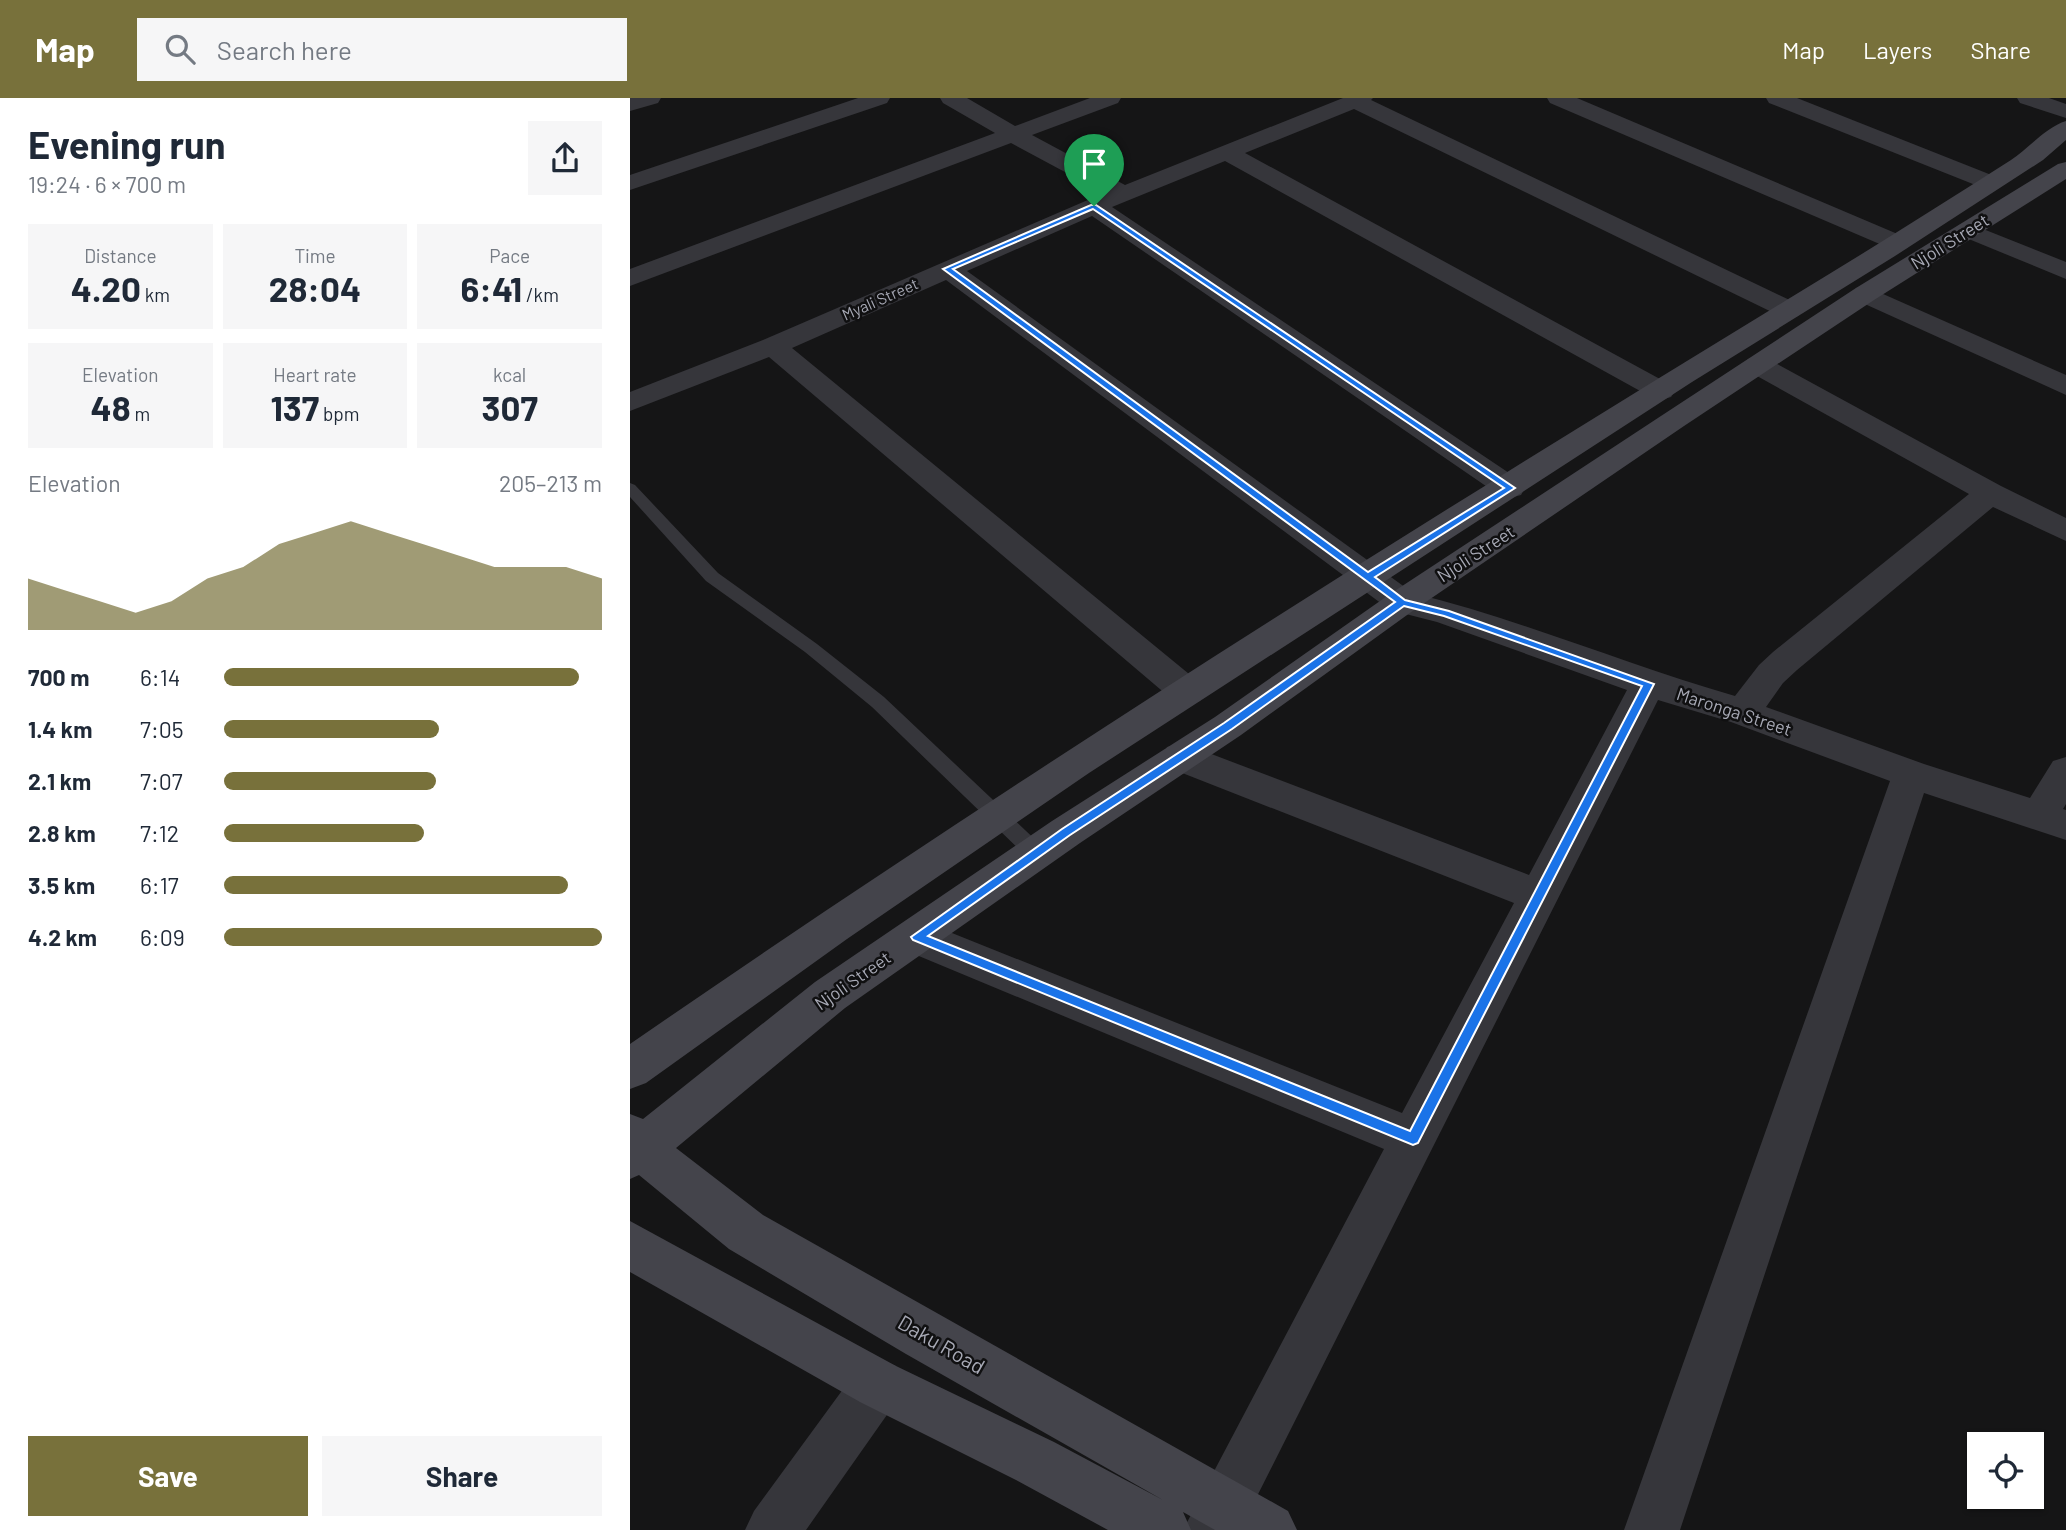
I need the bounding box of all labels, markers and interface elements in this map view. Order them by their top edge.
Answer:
search box [137,18,627,81]
text: Map [35,29,95,69]
icon: search [161,30,199,68]
text: Search here [217,34,352,65]
text: Map [1782,35,1825,64]
text: Layers [1863,35,1932,64]
text: Share [1970,35,2031,64]
text: Evening run [28,121,226,167]
button: share [528,121,602,195]
pin [1064,134,1124,206]
icon: arrive [1075,145,1113,183]
text: 19:24 · 6 × 700 m [28,170,186,198]
street label: Njoli Street [1906,209,1993,274]
text: Distance [84,244,157,267]
text: Time [294,244,336,267]
text: Pace [489,244,530,267]
text: 4.20 [71,267,141,309]
text: 28:04 [269,267,361,309]
text: 6:41 [460,267,522,309]
street label: Myali Street [839,273,921,324]
text: km [141,283,170,306]
text: /km [522,283,559,306]
text: Elevation [82,363,159,386]
text: Heart rate [273,363,357,386]
text: kcal [493,363,526,386]
text: 48 [91,386,131,428]
text: 137 [270,386,319,428]
text: 307 [482,386,538,428]
text: m [131,402,150,425]
text: bpm [319,402,360,425]
text: Elevation [28,469,121,497]
text: 205–213 m [499,469,602,497]
street label: Njoli Street [1433,520,1518,586]
text: 700 m [28,663,89,691]
text: 6:14 [140,663,180,691]
street label: Maronga Street [1674,682,1795,740]
text: 1.4 km [28,715,92,743]
text: 7:05 [140,715,184,743]
text: 2.1 km [28,767,91,795]
text: 7:07 [140,767,183,795]
text: 2.8 km [28,819,96,847]
text: 7:12 [140,819,179,847]
text: 3.5 km [28,871,95,899]
text: 6:17 [140,871,179,899]
text: 4.2 km [28,923,97,951]
text: 6:09 [140,923,185,951]
street label: Njoli Street [810,946,895,1014]
street label: Daku Road [894,1309,990,1379]
map controls [1967,1432,2044,1509]
button: locate [1967,1432,2044,1509]
button: Save [28,1436,308,1516]
button: Share [322,1436,602,1516]

